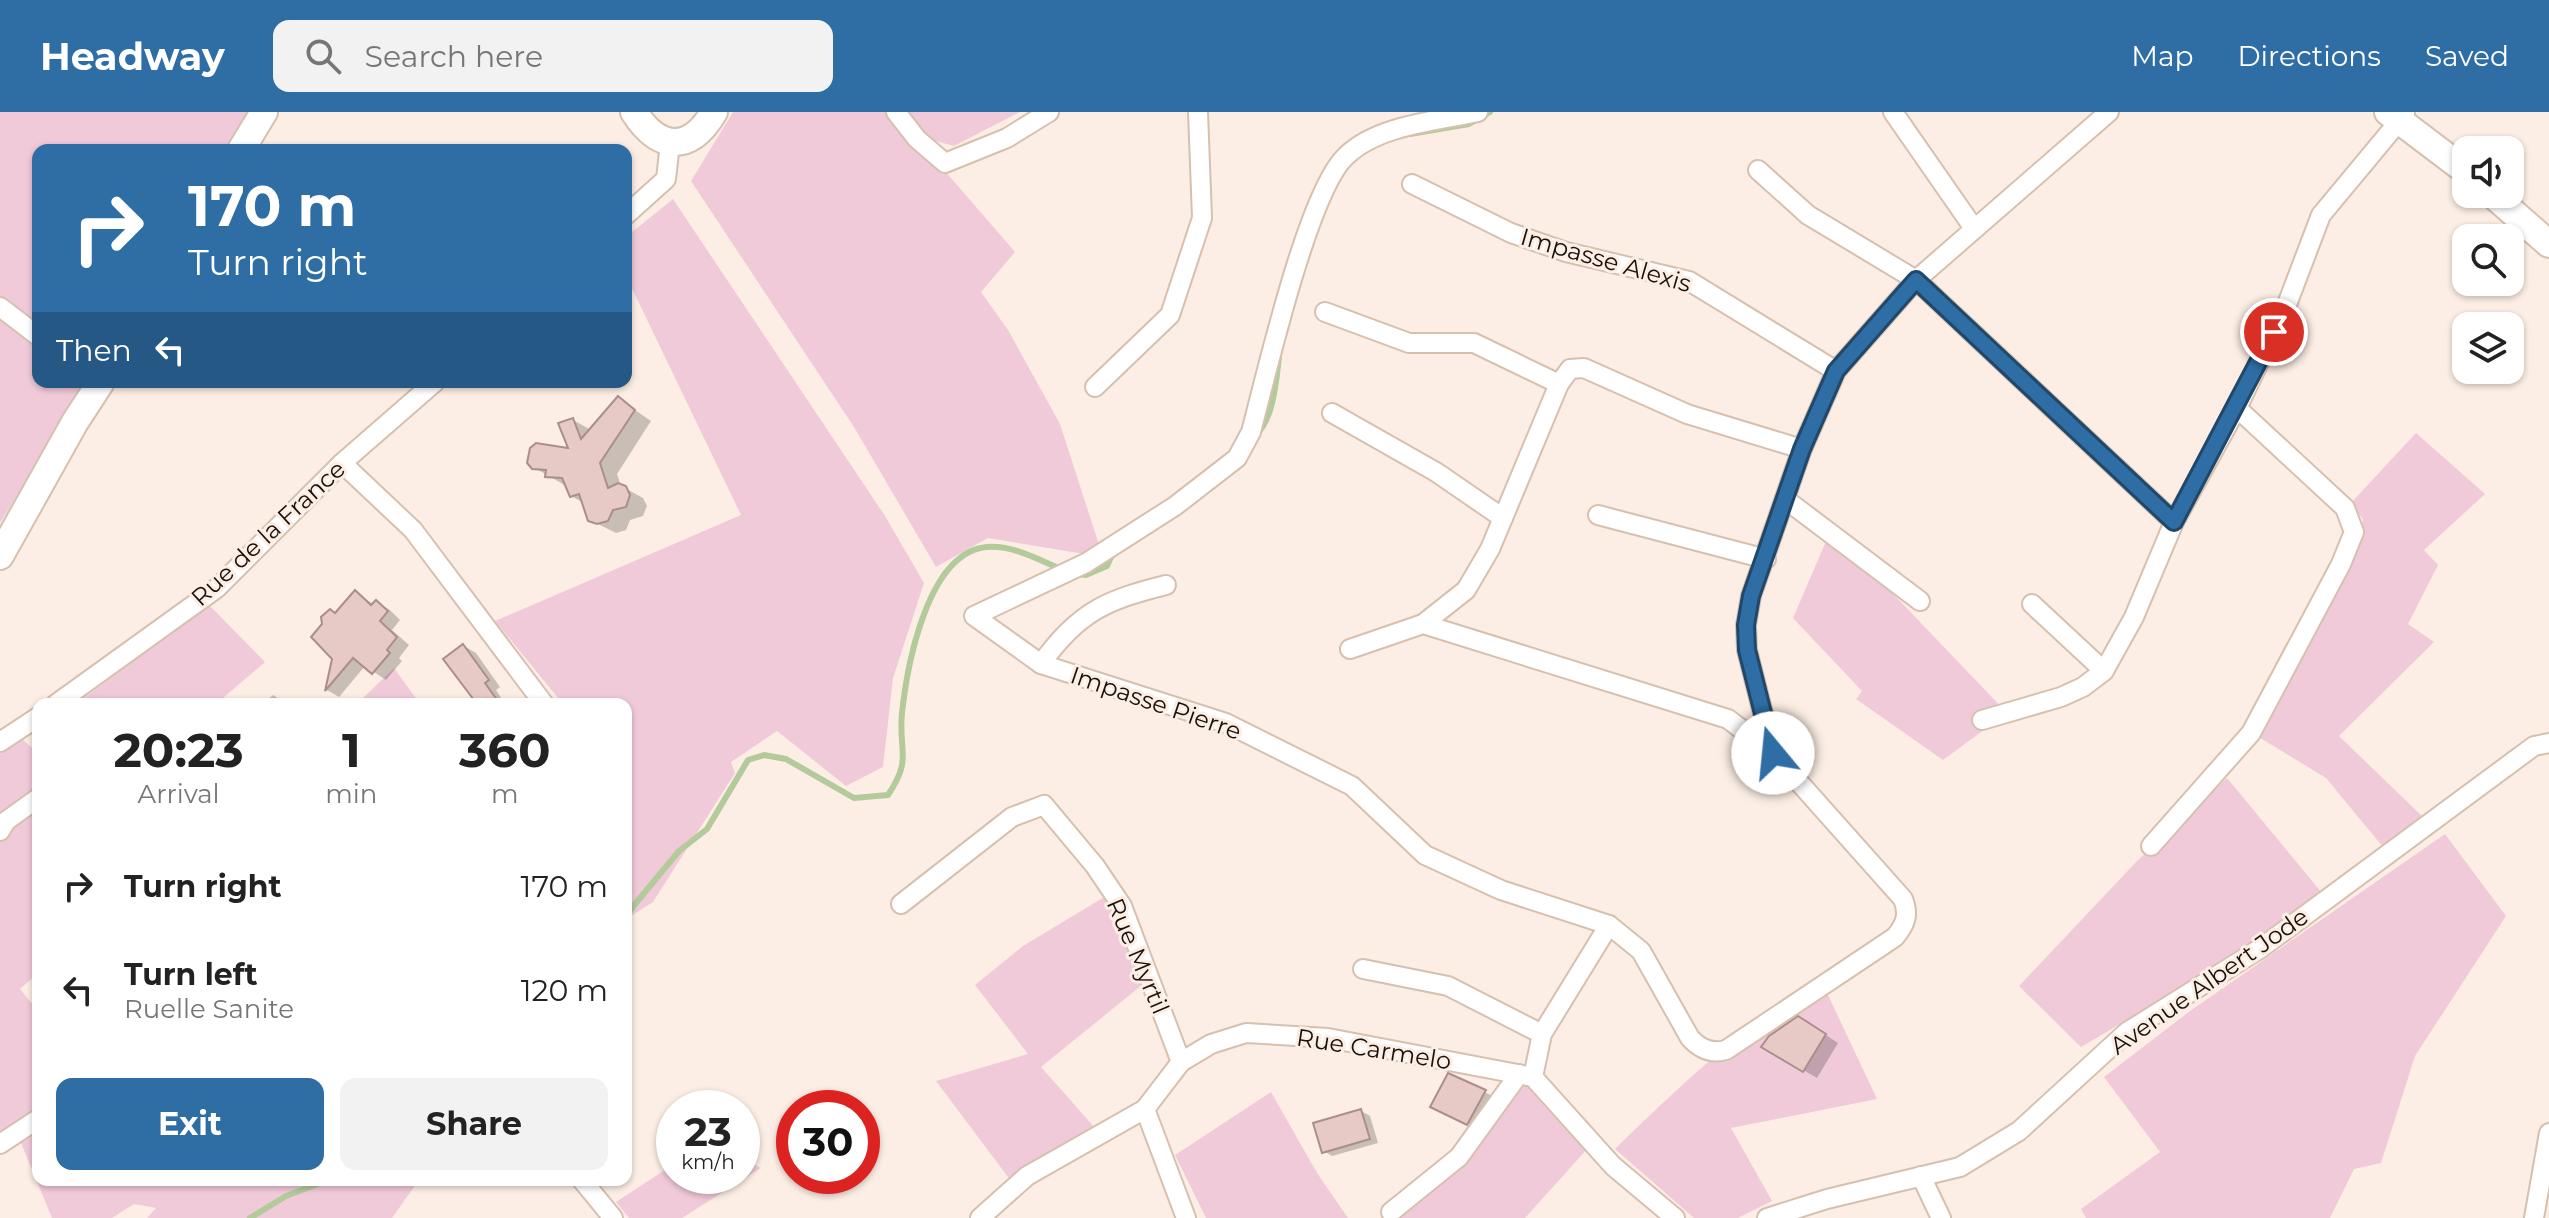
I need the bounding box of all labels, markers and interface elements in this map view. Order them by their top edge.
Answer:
search box [273,20,833,92]
text: Headway [40,33,225,80]
icon: search [301,34,345,78]
text: Search here [365,38,543,75]
text: Map [2131,39,2193,73]
text: Directions [2237,39,2381,73]
text: Saved [2425,39,2509,73]
map controls [2452,136,2524,384]
button: sound [2452,136,2524,208]
text: 170 m [188,172,356,240]
icon: right [56,176,160,280]
street label: Impasse Alexis [1517,222,1695,298]
button: search [2452,224,2524,296]
text: Turn right [188,240,368,284]
pin [2240,298,2308,366]
icon: arrive [2252,310,2296,354]
button: layers [2452,312,2524,384]
icon: left [148,328,192,372]
text: Then [56,332,132,369]
street label: Rue de la France [185,454,351,612]
street label: Impasse Pierre [1067,660,1245,746]
position arrow [1731,711,1815,795]
text: 20:23 [114,721,244,779]
text: 1 [342,721,361,779]
text: 360 [459,721,550,779]
text: Arrival [138,778,220,810]
text: min [325,778,377,810]
text: m [491,778,518,810]
icon: right [56,864,100,908]
text: Turn right [124,868,281,905]
text: 170 m [521,868,608,905]
street label: Rue Myrtil [1101,894,1175,1018]
street label: Avenue Albert Jode [2104,902,2314,1060]
text: Turn left [124,956,257,993]
icon: left [56,968,100,1012]
text: 120 m [521,972,608,1009]
text: Ruelle Sanite [124,993,294,1025]
street label: Rue Carmelo [1295,1022,1453,1076]
button: Exit [56,1078,324,1170]
button: Share [340,1078,608,1170]
speed limit sign: 30 [776,1090,880,1194]
text: 23 [684,1107,732,1156]
text: km/h [681,1150,735,1174]

